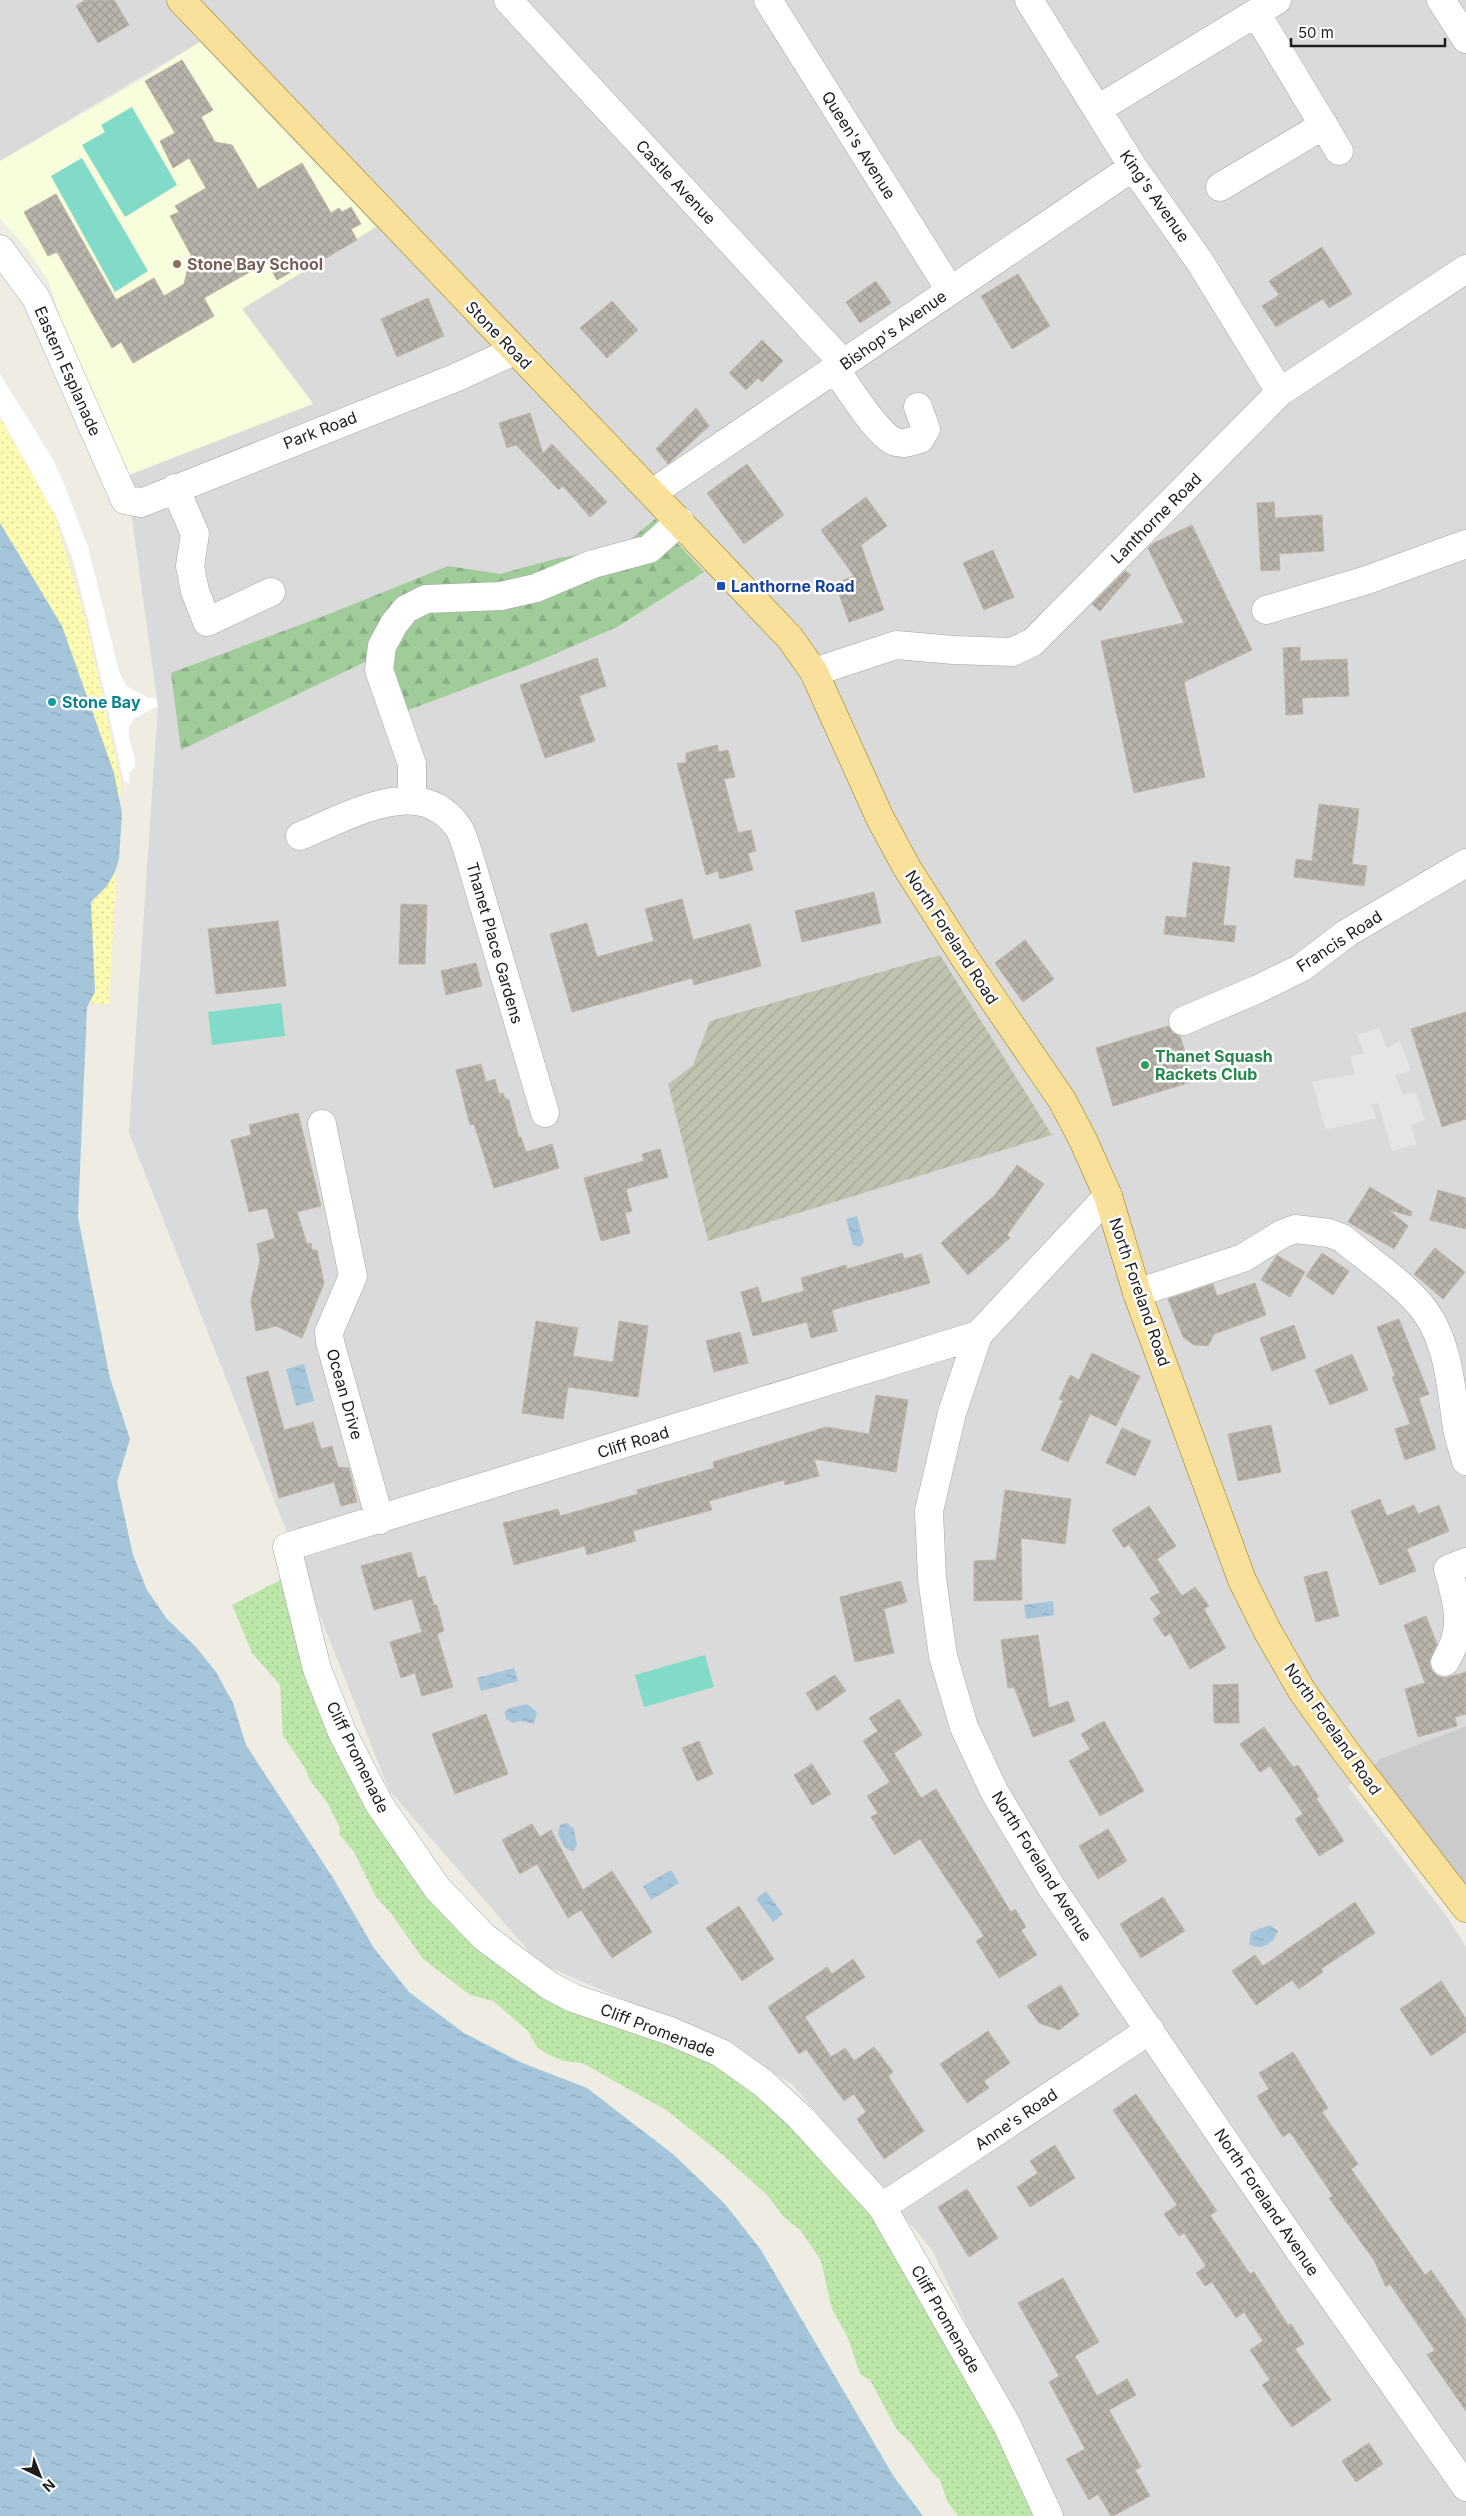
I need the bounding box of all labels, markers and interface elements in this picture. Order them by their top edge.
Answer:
scale bar [1291,15,1445,47]
text: 50 m [1298,23,1334,42]
street label: Queen's Avenue [818,87,900,203]
street label: Castle Avenue [632,136,720,228]
street label: King's Avenue [1116,146,1194,246]
place label: Stone Bay School [187,254,323,274]
marker: Stone Bay School [171,258,183,270]
street label: Bishop's Avenue [836,286,950,374]
street label: Stone Road [462,297,536,373]
street label: Eastern Esplanade [30,303,106,439]
street label: Park Road [280,407,360,453]
street label: Lanthorne Road [1107,469,1205,567]
place label: Lanthorne Road [731,576,855,596]
marker: Lanthorne Road [715,580,727,592]
place label: Stone Bay [62,692,141,712]
marker: Stone Bay [46,696,58,708]
street label: Thanet Place Gardens [462,860,528,1026]
street label: North Foreland Road [901,866,1003,1008]
street label: Francis Road [1292,906,1386,976]
place label: Thanet Squash Rackets Club [1155,1046,1273,1084]
marker: Thanet Squash Rackets Club [1139,1059,1151,1071]
street label: North Foreland Road [1105,1215,1175,1369]
street label: Ocean Drive [323,1346,367,1442]
street label: Cliff Road [595,1422,671,1462]
street label: North Foreland Road [1280,1659,1386,1799]
street label: Cliff Promenade [322,1698,394,1816]
street label: North Foreland Avenue [988,1787,1096,1945]
street label: Cliff Promenade [598,1999,718,2061]
street label: Anne's Road [971,2084,1061,2154]
street label: North Foreland Avenue [1210,2125,1324,2279]
street label: Cliff Promenade [907,2261,985,2377]
north arrow [15,2451,65,2501]
text: N [40,2476,59,2496]

